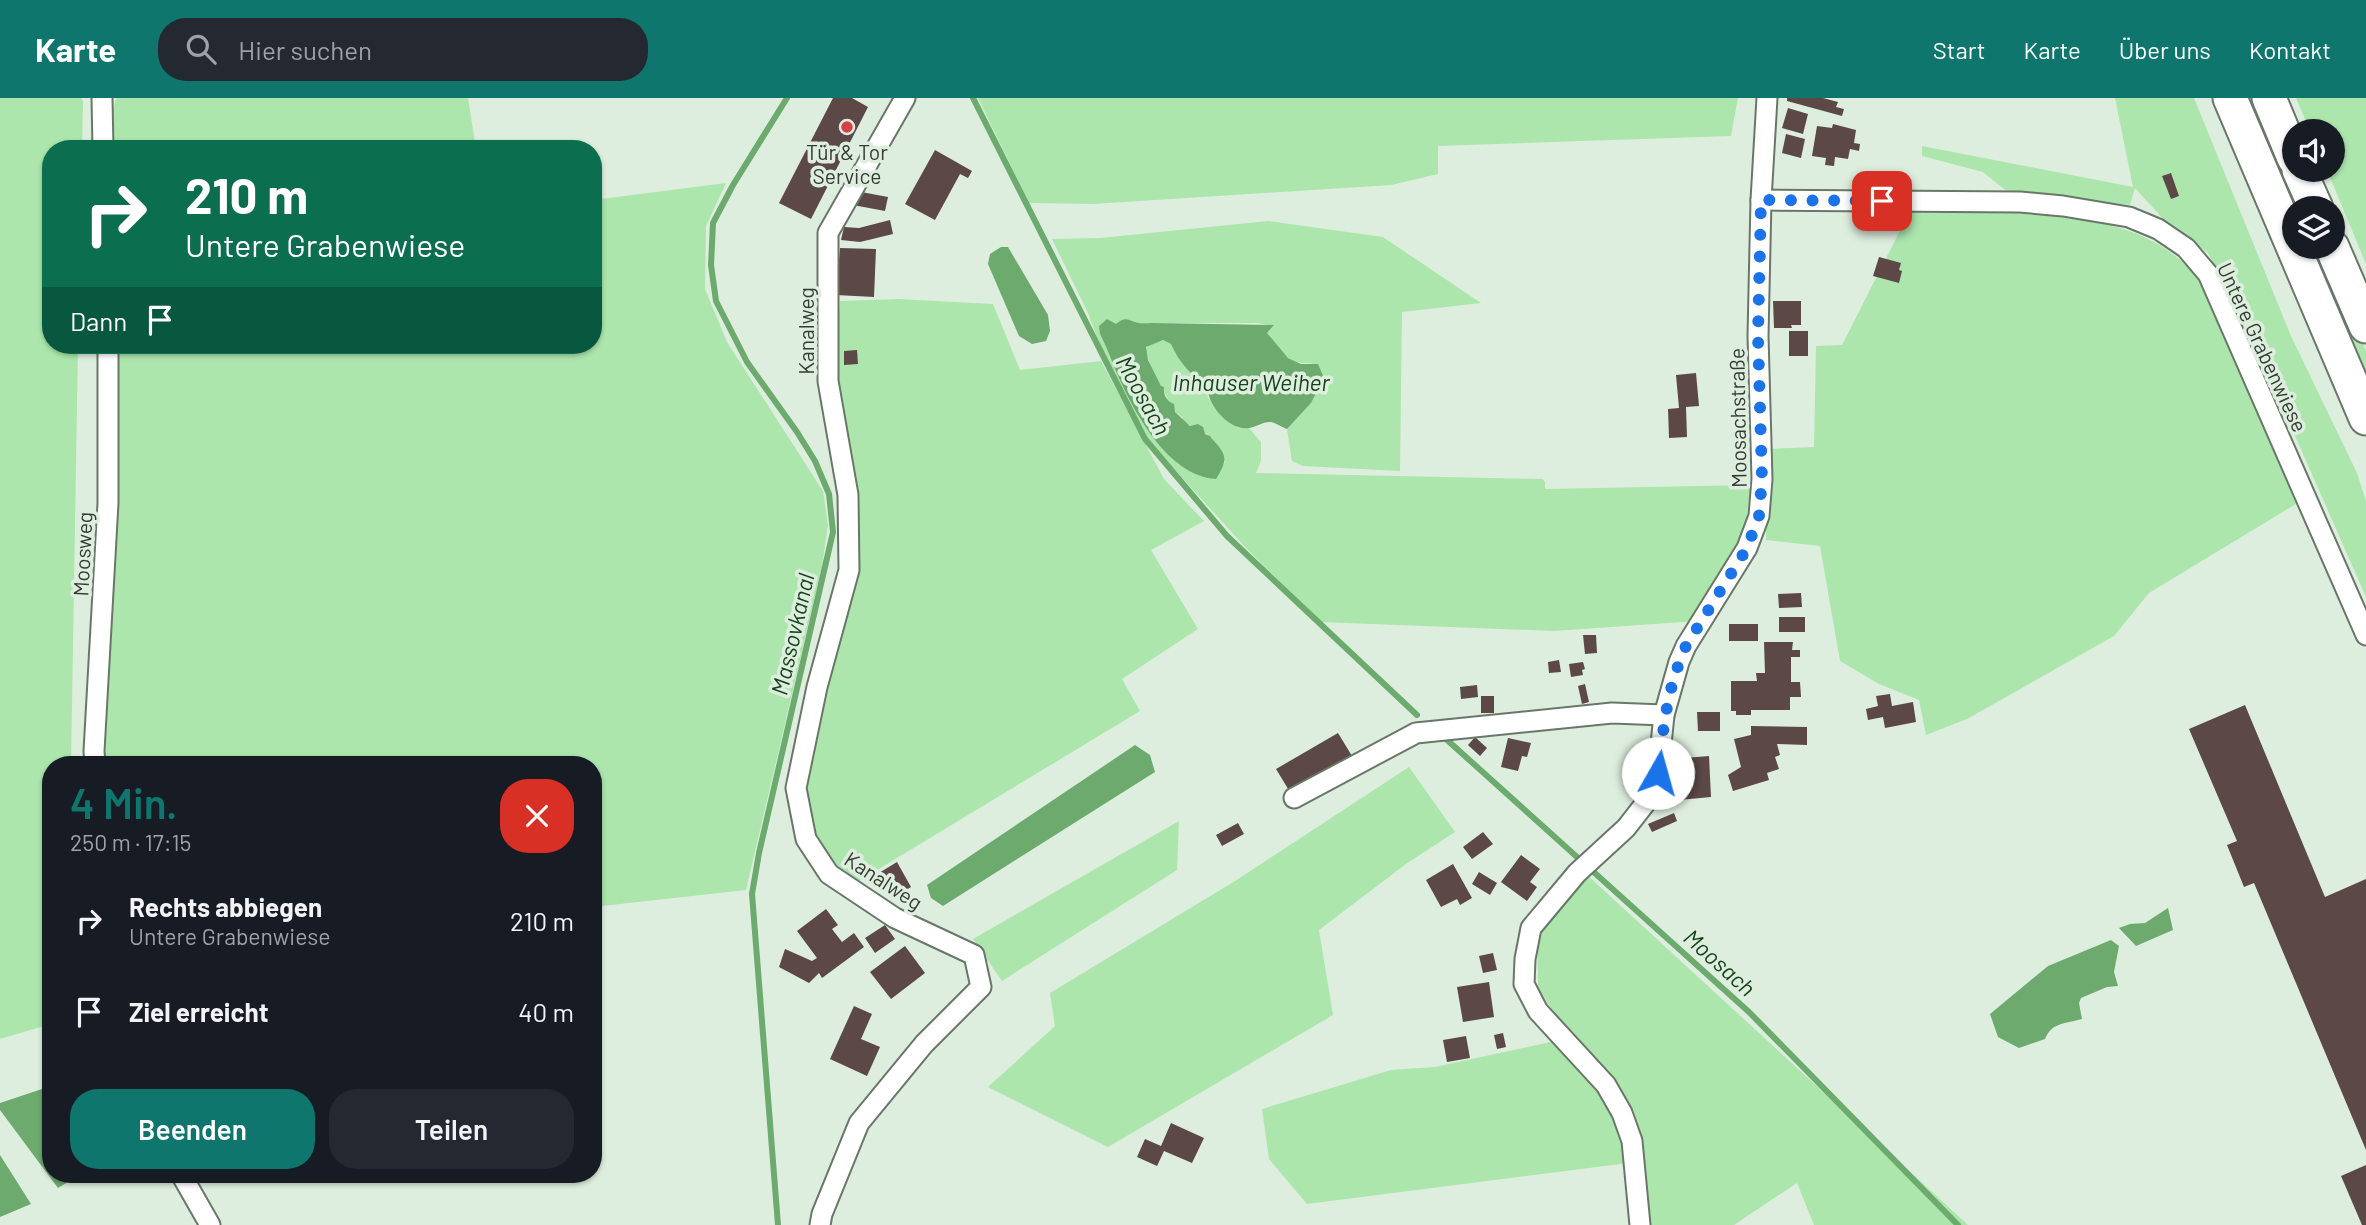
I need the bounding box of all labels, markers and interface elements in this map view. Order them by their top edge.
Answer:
search box [158,18,648,81]
text: Karte [35,29,116,69]
icon: search [182,30,220,68]
text: Hier suchen [238,34,372,65]
text: Start [1933,35,1986,64]
text: Karte [2024,35,2081,64]
text: Über uns [2119,35,2211,64]
text: Kontakt [2249,35,2331,64]
marker: Tür & Tor Service [839,119,855,135]
map controls [2282,119,2345,259]
button: sound [2282,119,2345,182]
place label: Tür & Tor Service [806,139,888,188]
text: 210 m [185,165,308,224]
icon: right [70,168,161,259]
pin [1852,171,1912,231]
icon: arrive [1863,182,1901,220]
button: layers [2282,196,2345,259]
text: Untere Grabenwiese [185,225,465,263]
street label: Untere Grabenwiese [2213,258,2313,436]
street label: Kanalweg [793,287,818,375]
icon: arrive [141,301,179,339]
text: Dann [70,305,127,336]
street label: Moosachstraße [1723,348,1751,488]
water label: Moosach [1111,350,1177,440]
water label: Inhauser Weiher [1172,368,1330,396]
street label: Moosweg [67,511,97,597]
water label: Massovkanal [764,570,820,698]
position arrow [1621,736,1695,810]
text: 4 Min. [70,777,177,827]
button: close [500,779,574,853]
text: 250 m · 17:15 [70,828,191,856]
street label: Kanalweg [840,846,928,914]
text: Rechts abbiegen [129,891,322,922]
icon: right [70,902,108,940]
text: 210 m [510,905,574,936]
text: Untere Grabenwiese [129,922,331,950]
water label: Moosach [1678,923,1762,1001]
icon: arrive [70,993,108,1031]
text: Ziel erreicht [129,996,269,1027]
text: 40 m [518,996,574,1027]
button: Beenden [70,1089,315,1169]
button: Teilen [329,1089,574,1169]

